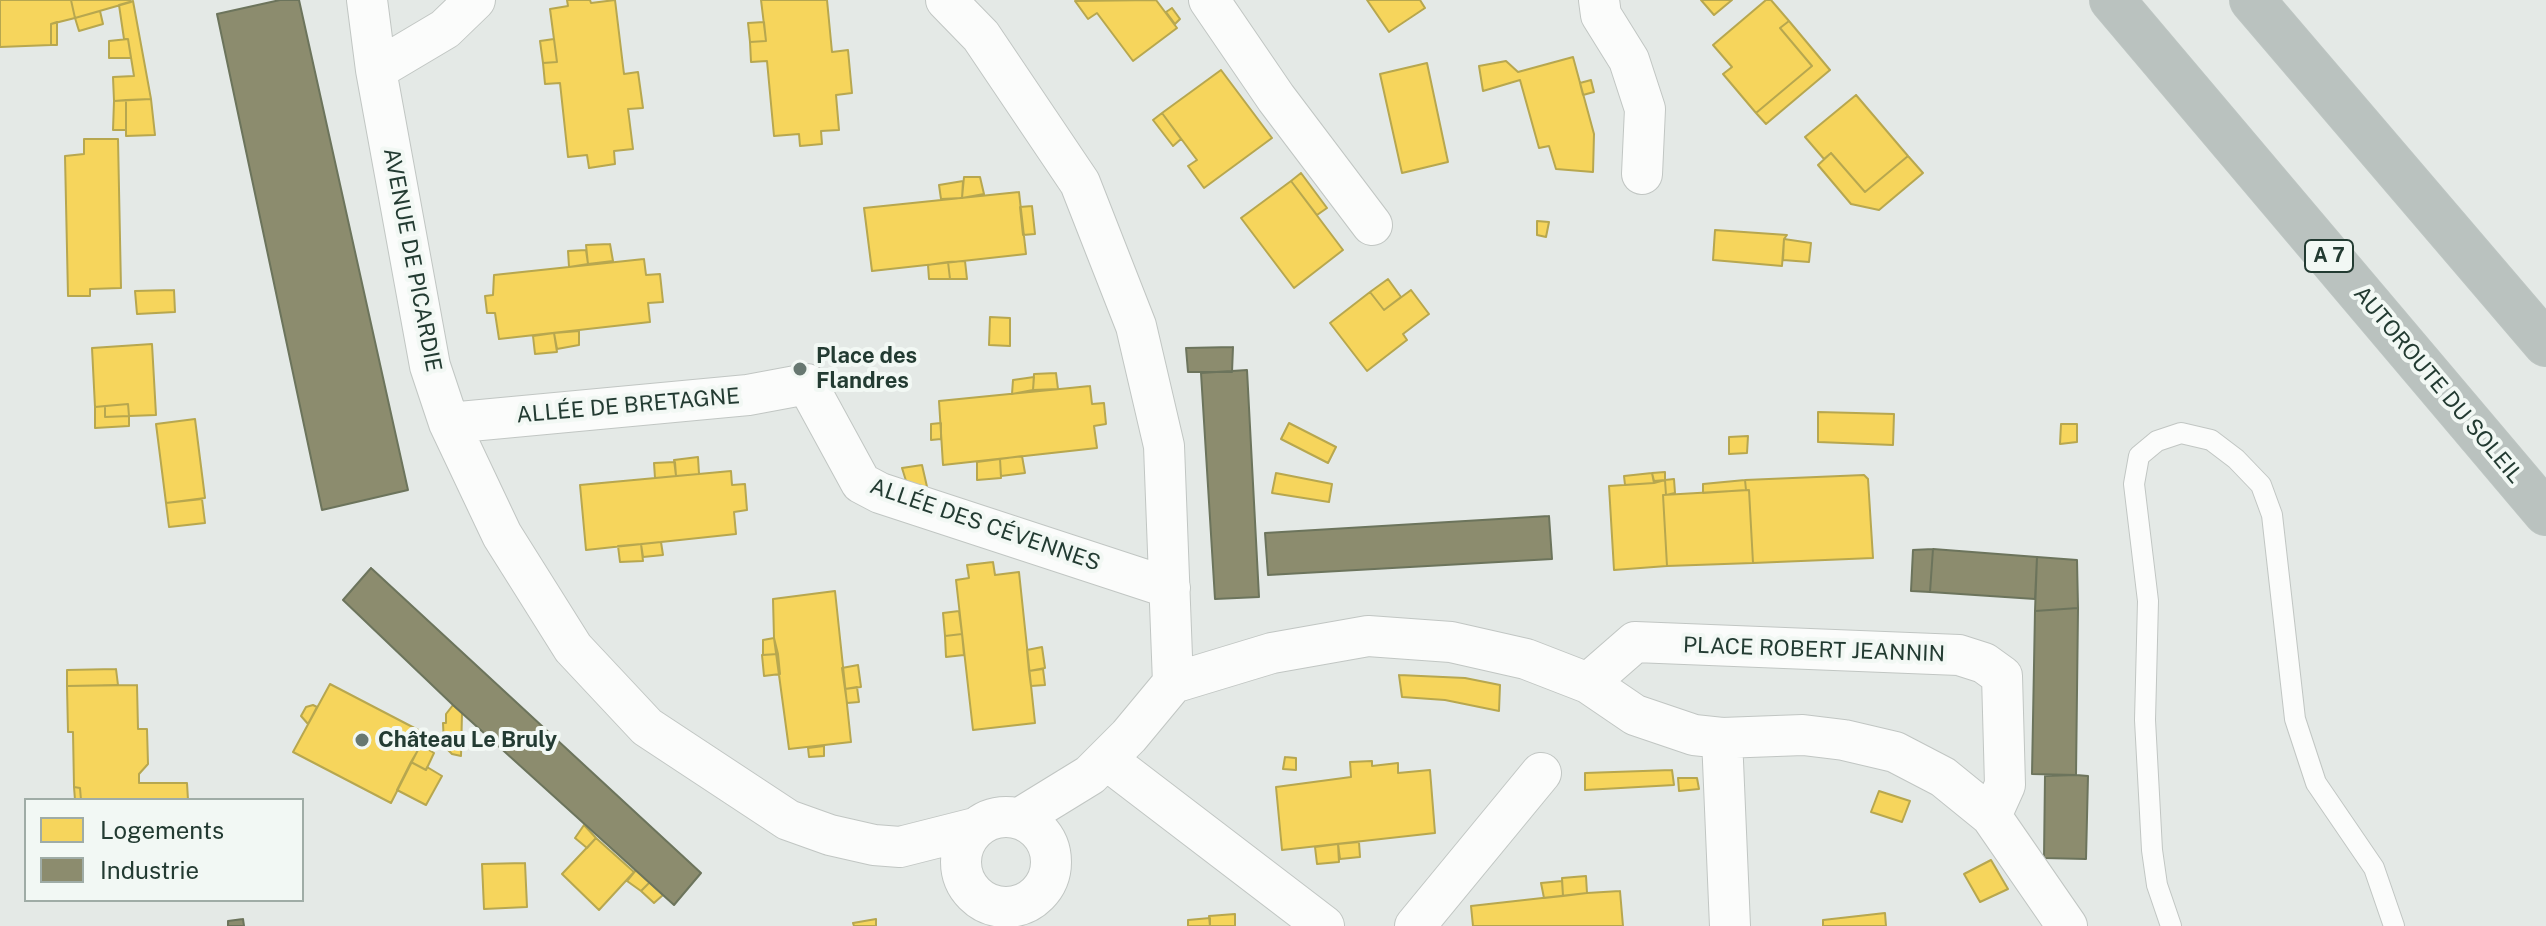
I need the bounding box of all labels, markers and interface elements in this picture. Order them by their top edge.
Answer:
street label: AVENUE DE PICARDIE [377,146,447,374]
road number: A 7 [2305,240,2353,272]
street label: AUTOROUTE DU SOLEIL [2348,281,2528,489]
place label: Place des Flandres [816,343,917,394]
marker: Place des Flandres [791,360,809,378]
street label: ALLÉE DE BRETAGNE [515,383,741,429]
street label: ALLÉE DES CÉVENNES [866,473,1104,577]
street label: PLACE ROBERT JEANNIN [1682,632,1946,668]
place label: Château Le Bruly [378,727,557,753]
marker: Château Le Bruly [353,731,371,749]
legend [24,798,304,902]
text: Logements [100,816,224,844]
text: Industrie [100,856,199,884]

